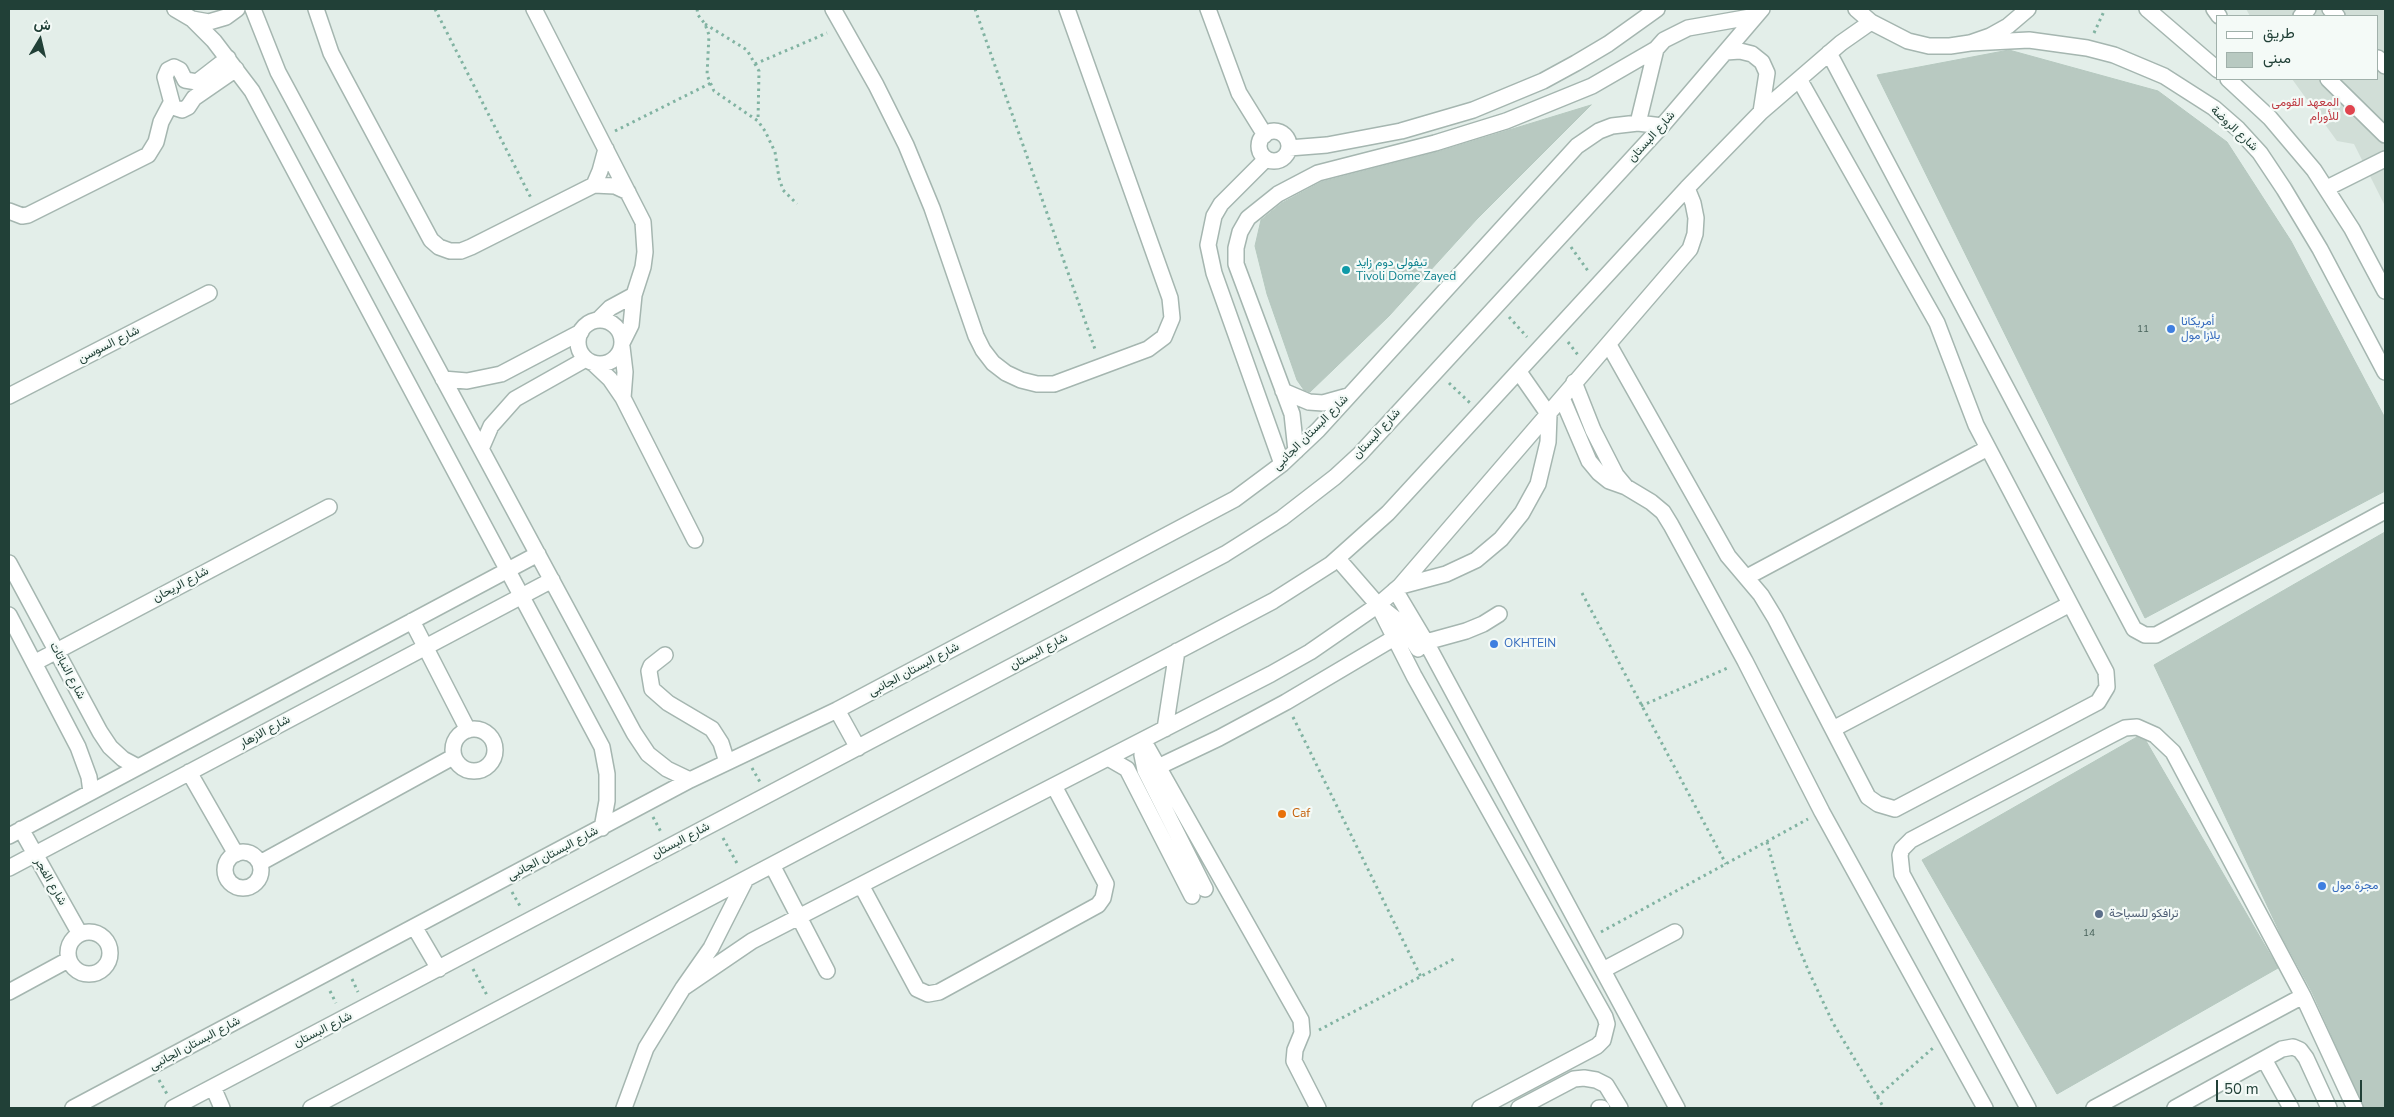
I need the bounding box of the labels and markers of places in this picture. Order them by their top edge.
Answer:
place label: المعهد القومى للأورام [2272,96,2339,124]
marker: المعهد القومى للأورام [2343,103,2357,117]
place label: تيفولى دوم زايد Tivoli Dome Zayed [1356,256,1456,284]
marker: تيفولى دوم زايد Tivoli Dome Zayed [1340,264,1352,276]
place label: أمريكانا بلازا مول [2181,315,2220,343]
marker: أمريكانا بلازا مول [2165,323,2177,335]
place label: OKHTEIN [1504,637,1556,651]
marker: OKHTEIN [1488,638,1500,650]
place label: Caf [1292,807,1310,821]
marker: Caf [1276,808,1288,820]
place label: مجرة مول [2332,879,2378,893]
marker: مجرة مول [2316,880,2328,892]
place label: ترافكو للسياحة [2109,907,2178,921]
marker: ترافكو للسياحة [2093,908,2105,920]

